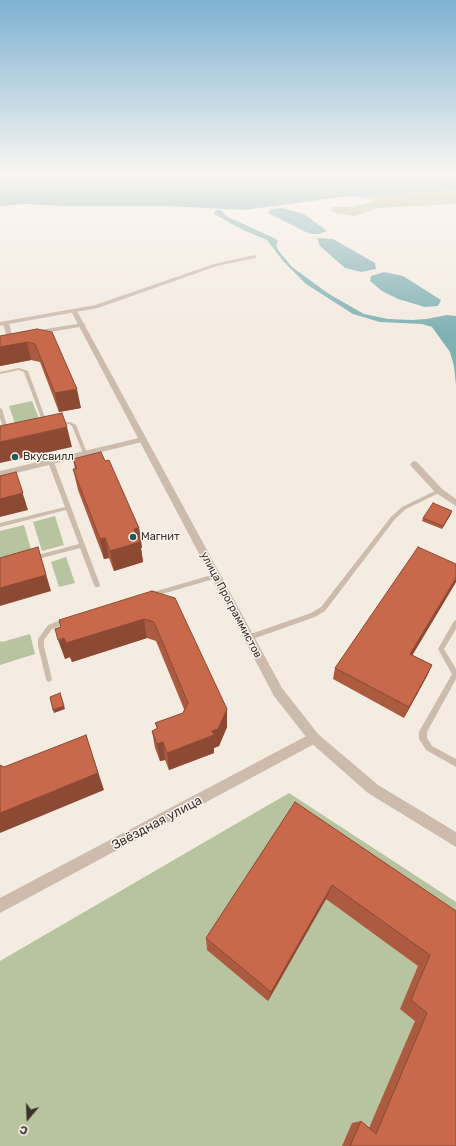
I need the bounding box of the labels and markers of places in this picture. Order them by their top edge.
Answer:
place label: Вкусвилл [23,450,74,464]
marker: Вкусвилл [10,452,20,462]
place label: Магнит [141,530,180,544]
marker: Магнит [128,532,138,542]

